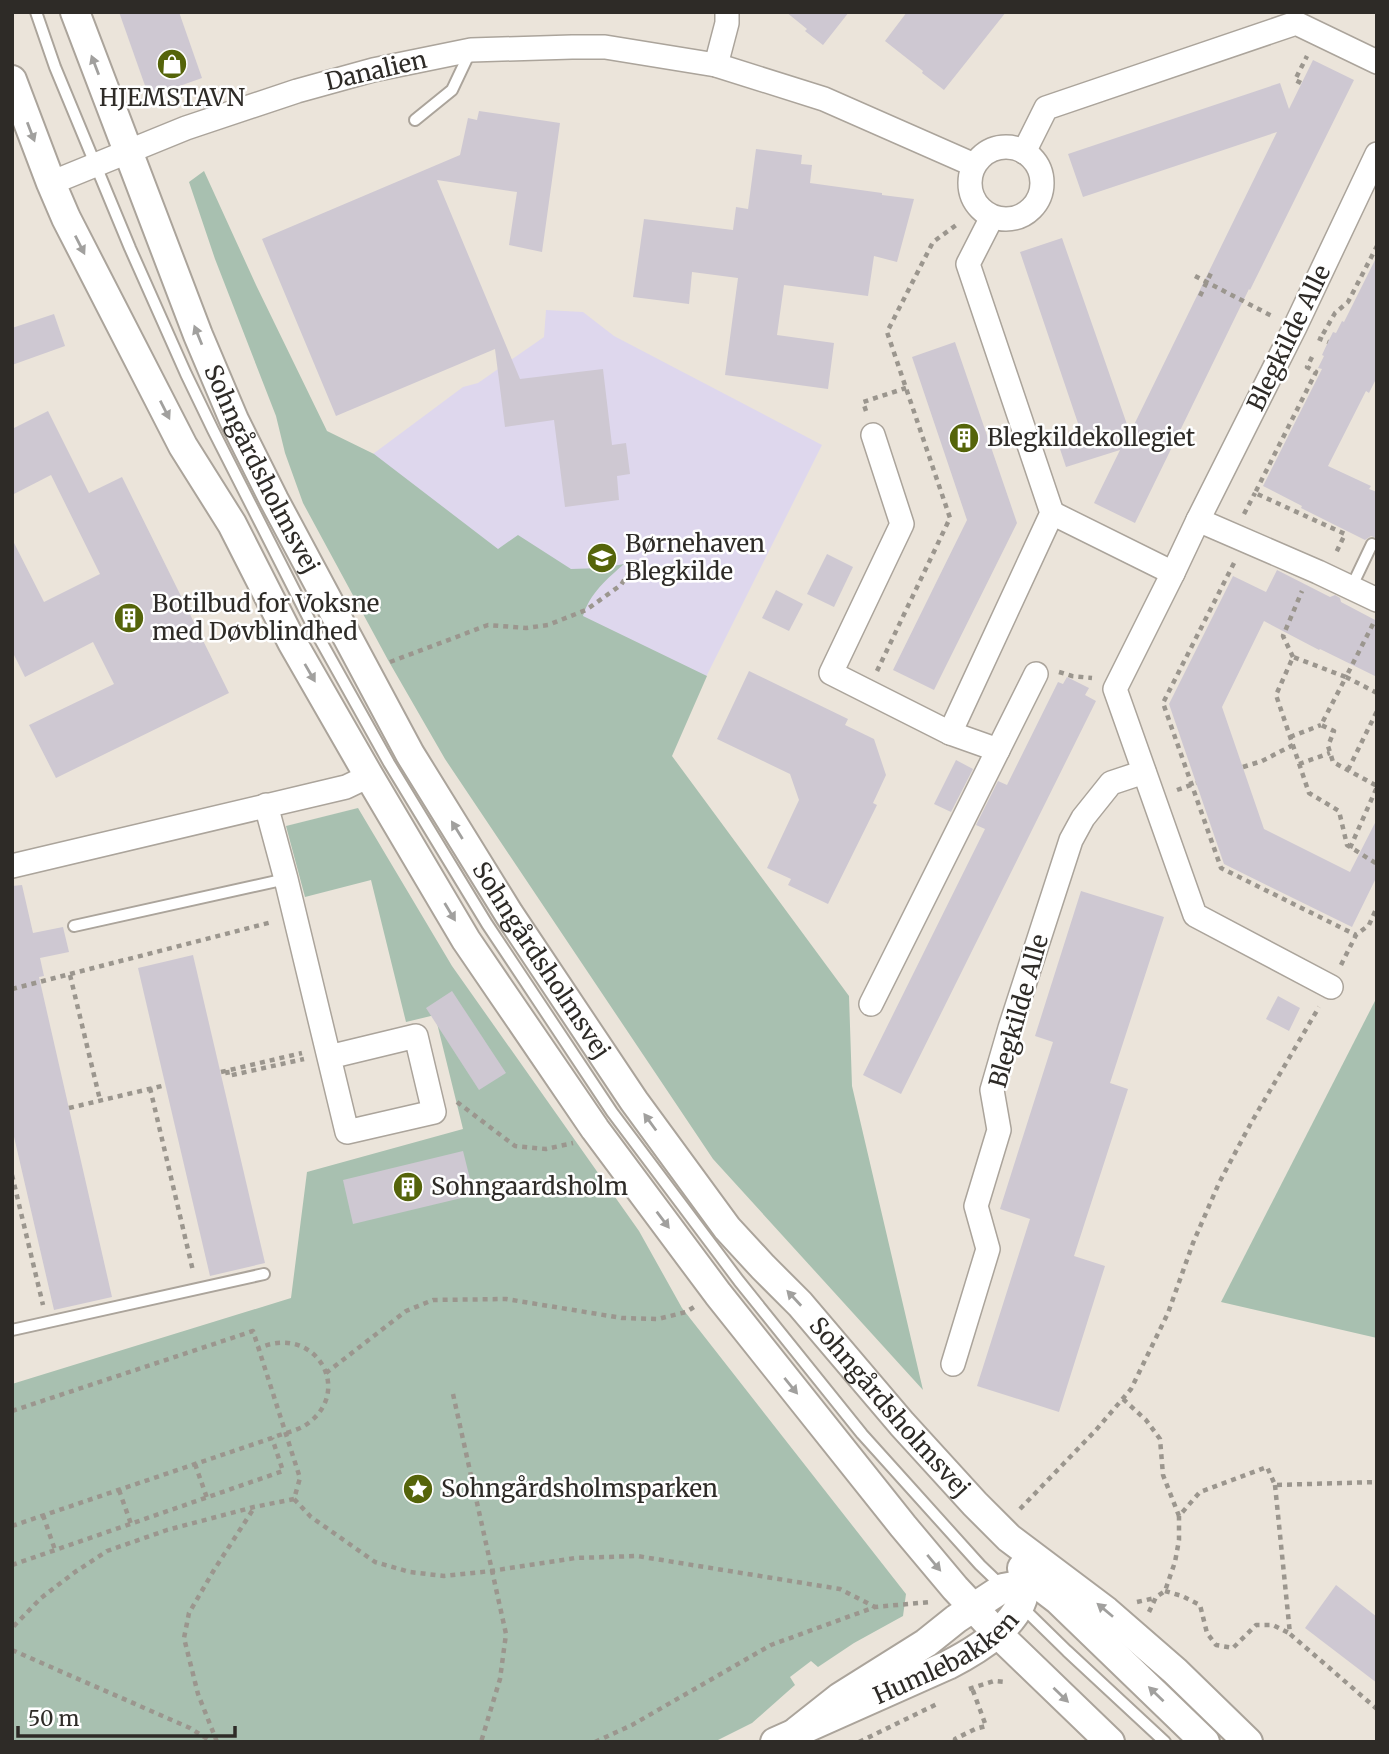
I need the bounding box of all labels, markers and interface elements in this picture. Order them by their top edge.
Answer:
street label: Danalien [322,44,430,97]
shop icon: HJEMSTAVN [155,47,189,81]
one-way arrow [89,54,100,75]
place label: HJEMSTAVN [99,82,246,113]
one-way arrow [26,121,37,142]
one-way arrow [74,235,85,255]
street label: Blegkilde Alle [1240,260,1337,416]
one-way arrow [192,324,203,345]
street label: Sohngårdsholmsvej [197,360,326,579]
one-way arrow [159,400,170,420]
building icon: Blegkildekollegiet [947,421,981,455]
place label: Blegkildekollegiet [987,422,1196,453]
place label: Børnehaven Blegkilde [625,528,765,587]
school or university icon: Børnehaven Blegkilde [585,541,619,575]
place label: Botilbud for Voksne med Døvblindhed [152,588,379,647]
building icon: Botilbud for Voksne med Døvblindhed [112,601,146,635]
one-way arrow [304,664,316,683]
one-way arrow [451,821,464,840]
street label: Sohngårdsholmsvej [466,856,617,1065]
one-way arrow [444,902,456,921]
street label: Blegkilde Alle [982,931,1055,1091]
one-way arrow [642,1114,657,1132]
building icon: Sohngaardsholm [391,1170,425,1204]
place label: Sohngaardsholm [431,1171,628,1202]
one-way arrow [656,1211,670,1229]
one-way arrow [786,1290,802,1307]
street label: Sohngårdsholmsvej [803,1310,977,1503]
one-way arrow [784,1377,798,1395]
place icon: Sohngårdsholmsparken [401,1472,435,1506]
place label: Sohngårdsholmsparken [441,1473,718,1504]
one-way arrow [926,1554,942,1572]
one-way arrow [1096,1602,1114,1618]
street label: Humlebakken [869,1605,1026,1711]
one-way arrow [1148,1686,1165,1703]
one-way arrow [1052,1687,1069,1703]
scale bar [18,1694,234,1738]
text: 50 m [28,1705,79,1732]

